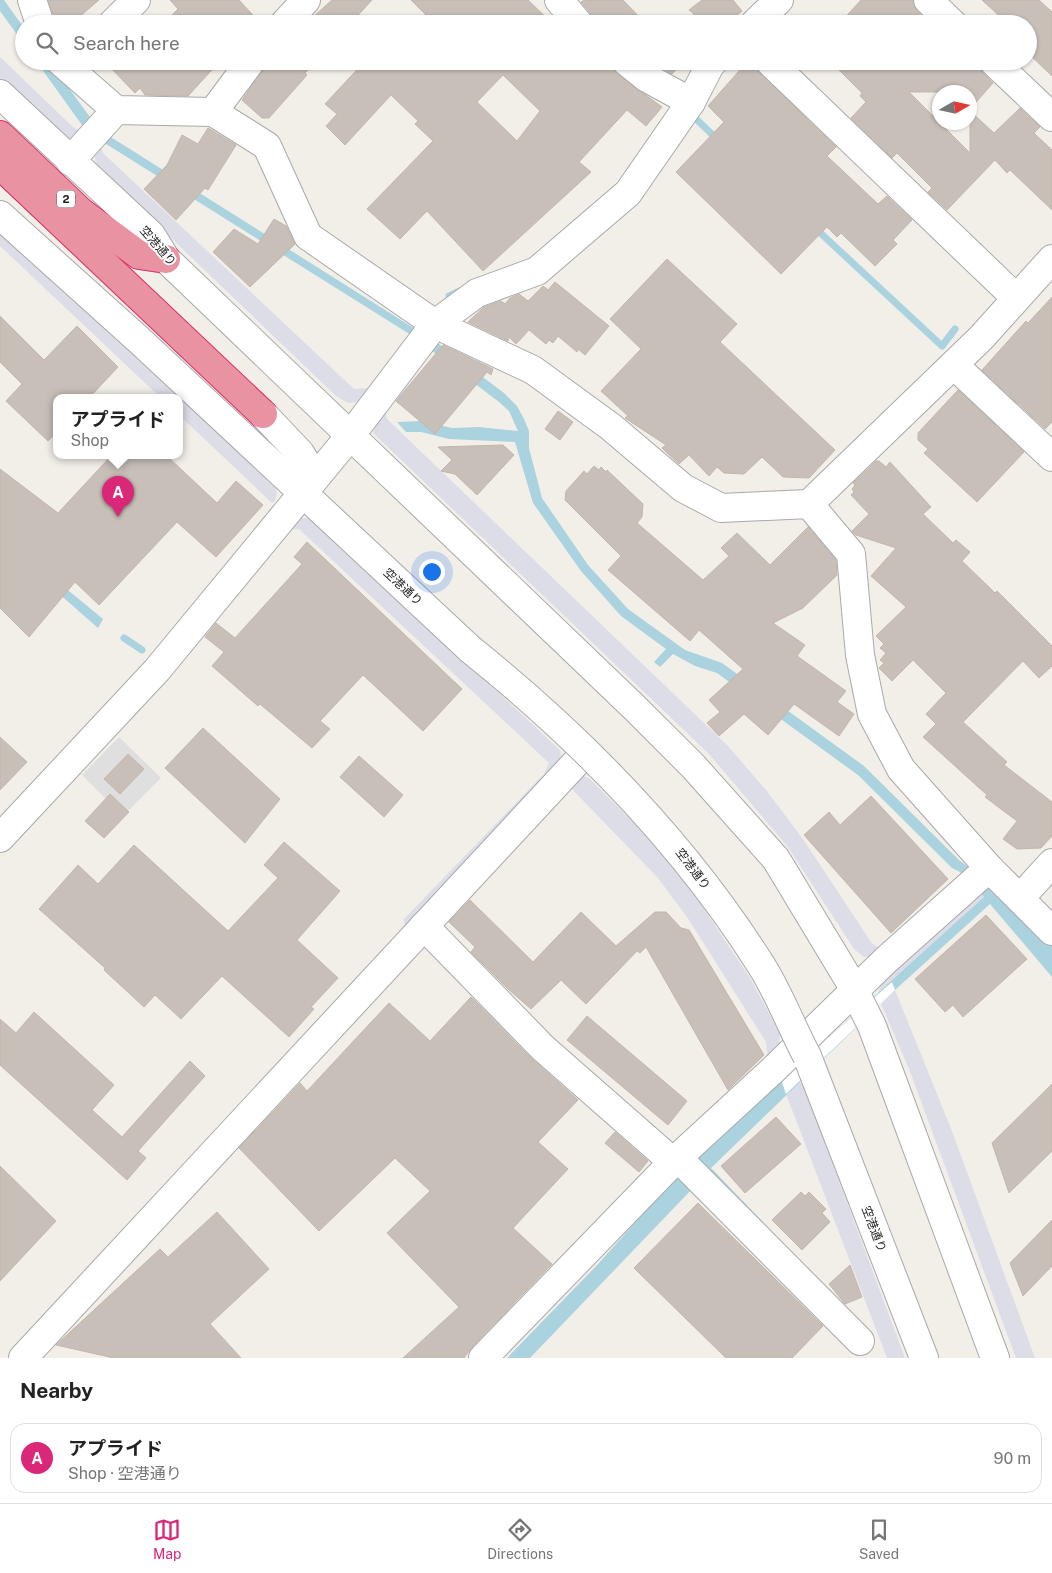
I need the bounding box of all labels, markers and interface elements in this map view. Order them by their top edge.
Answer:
search box [15,15,1037,70]
icon: search [33,29,61,57]
text: Search here [73,32,180,54]
north arrow [932,85,977,130]
road number: 2 [57,190,75,208]
street label: 空港通り [137,223,179,269]
popup [53,394,183,459]
text: アプライド [70,408,166,430]
text: Shop [70,431,109,450]
pin: A [102,476,134,517]
your location [419,559,445,585]
street label: 空港通り [381,566,425,608]
street label: 空港通り [673,846,713,892]
street label: 空港通り [859,1204,889,1254]
text: Nearby [20,1378,93,1403]
text: アプライド [68,1437,163,1459]
text: A [31,1449,43,1468]
text: 90 m [994,1449,1031,1468]
text: Shop · 空港通り [68,1464,182,1483]
tab: Map [153,1516,181,1562]
tab: Directions [487,1516,553,1562]
tab: Saved [859,1516,899,1562]

